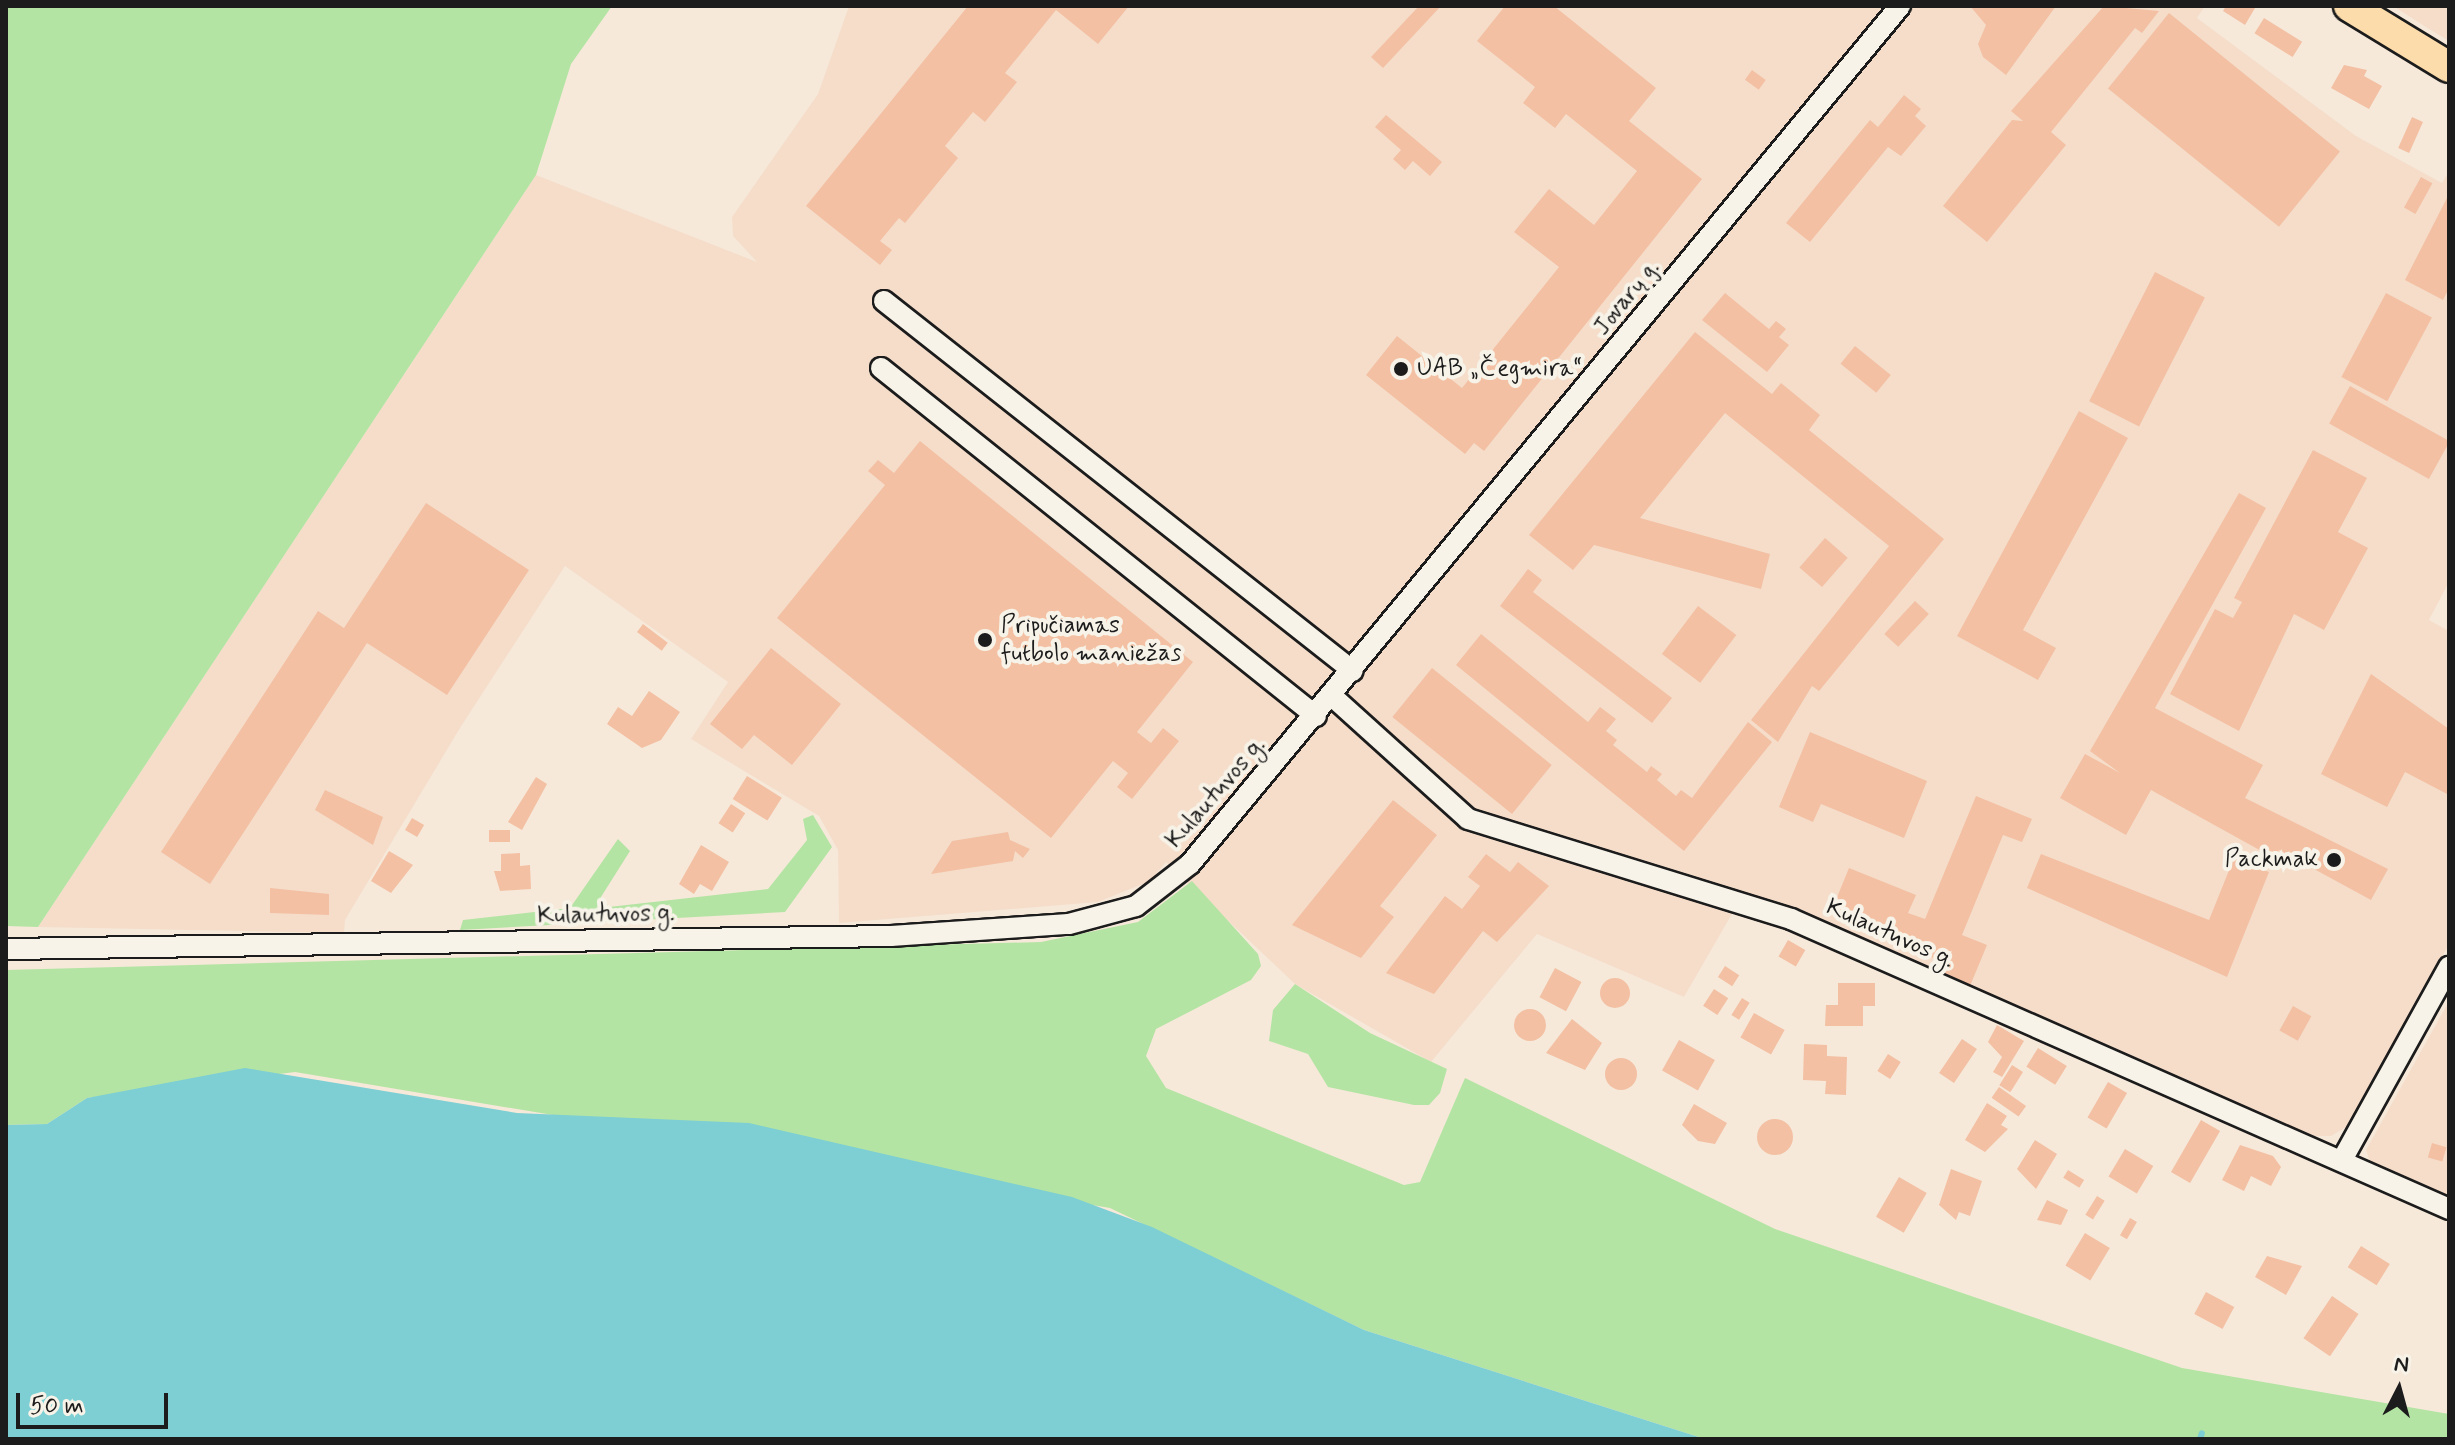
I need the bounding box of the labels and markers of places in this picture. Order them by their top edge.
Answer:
place label: UAB „Čegmira“ [1417,355,1582,383]
marker: UAB „Čegmira“ [1392,360,1410,378]
place label: Pripučiamas futbolo maniežas [1001,612,1172,668]
marker: Pripučiamas futbolo maniežas [976,631,994,649]
place label: Packmak [2225,846,2318,874]
marker: Packmak [2325,851,2343,869]

